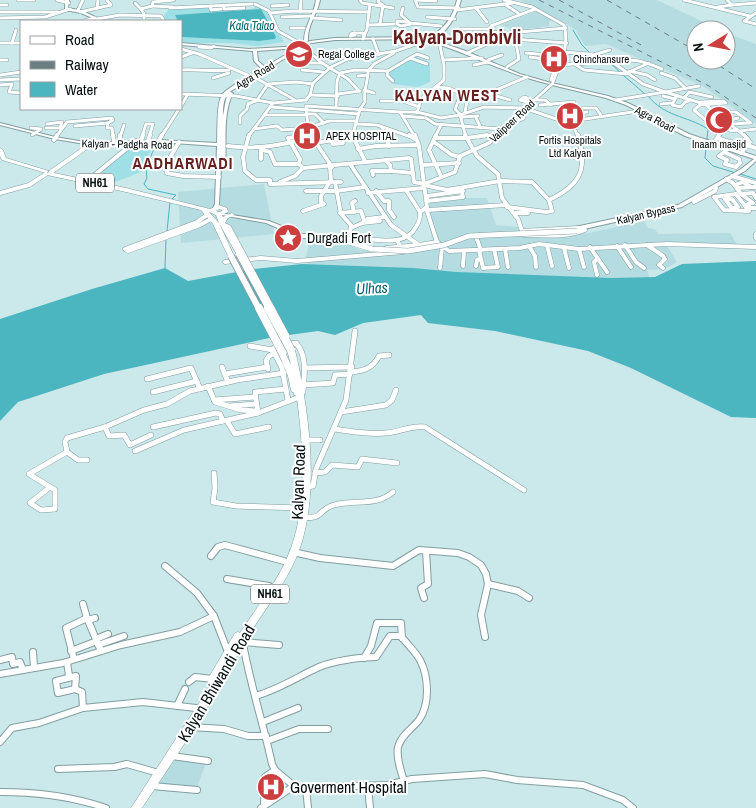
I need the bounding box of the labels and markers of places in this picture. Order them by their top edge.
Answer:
school or university icon: Regal College [284,39,314,69]
hospital icon: Chinchansure [539,44,569,74]
place label: Regal College [318,47,375,61]
place label: Chinchansure [573,52,629,66]
hospital icon: Fortis Hospitals Ltd Kalyan [555,101,585,131]
mosque icon: Inaam masjid [704,105,734,135]
hospital icon: APEX HOSPITAL [292,121,322,151]
place label: APEX HOSPITAL [325,129,397,143]
place label: Fortis Hospitals Ltd Kalyan [539,133,602,160]
place label: Inaam masjid [692,137,746,151]
place icon: Durgadi Fort [273,223,303,253]
place label: Durgadi Fort [307,229,371,247]
hospital icon: Goverment Hospital [256,772,286,802]
place label: Goverment Hospital [290,776,407,798]

